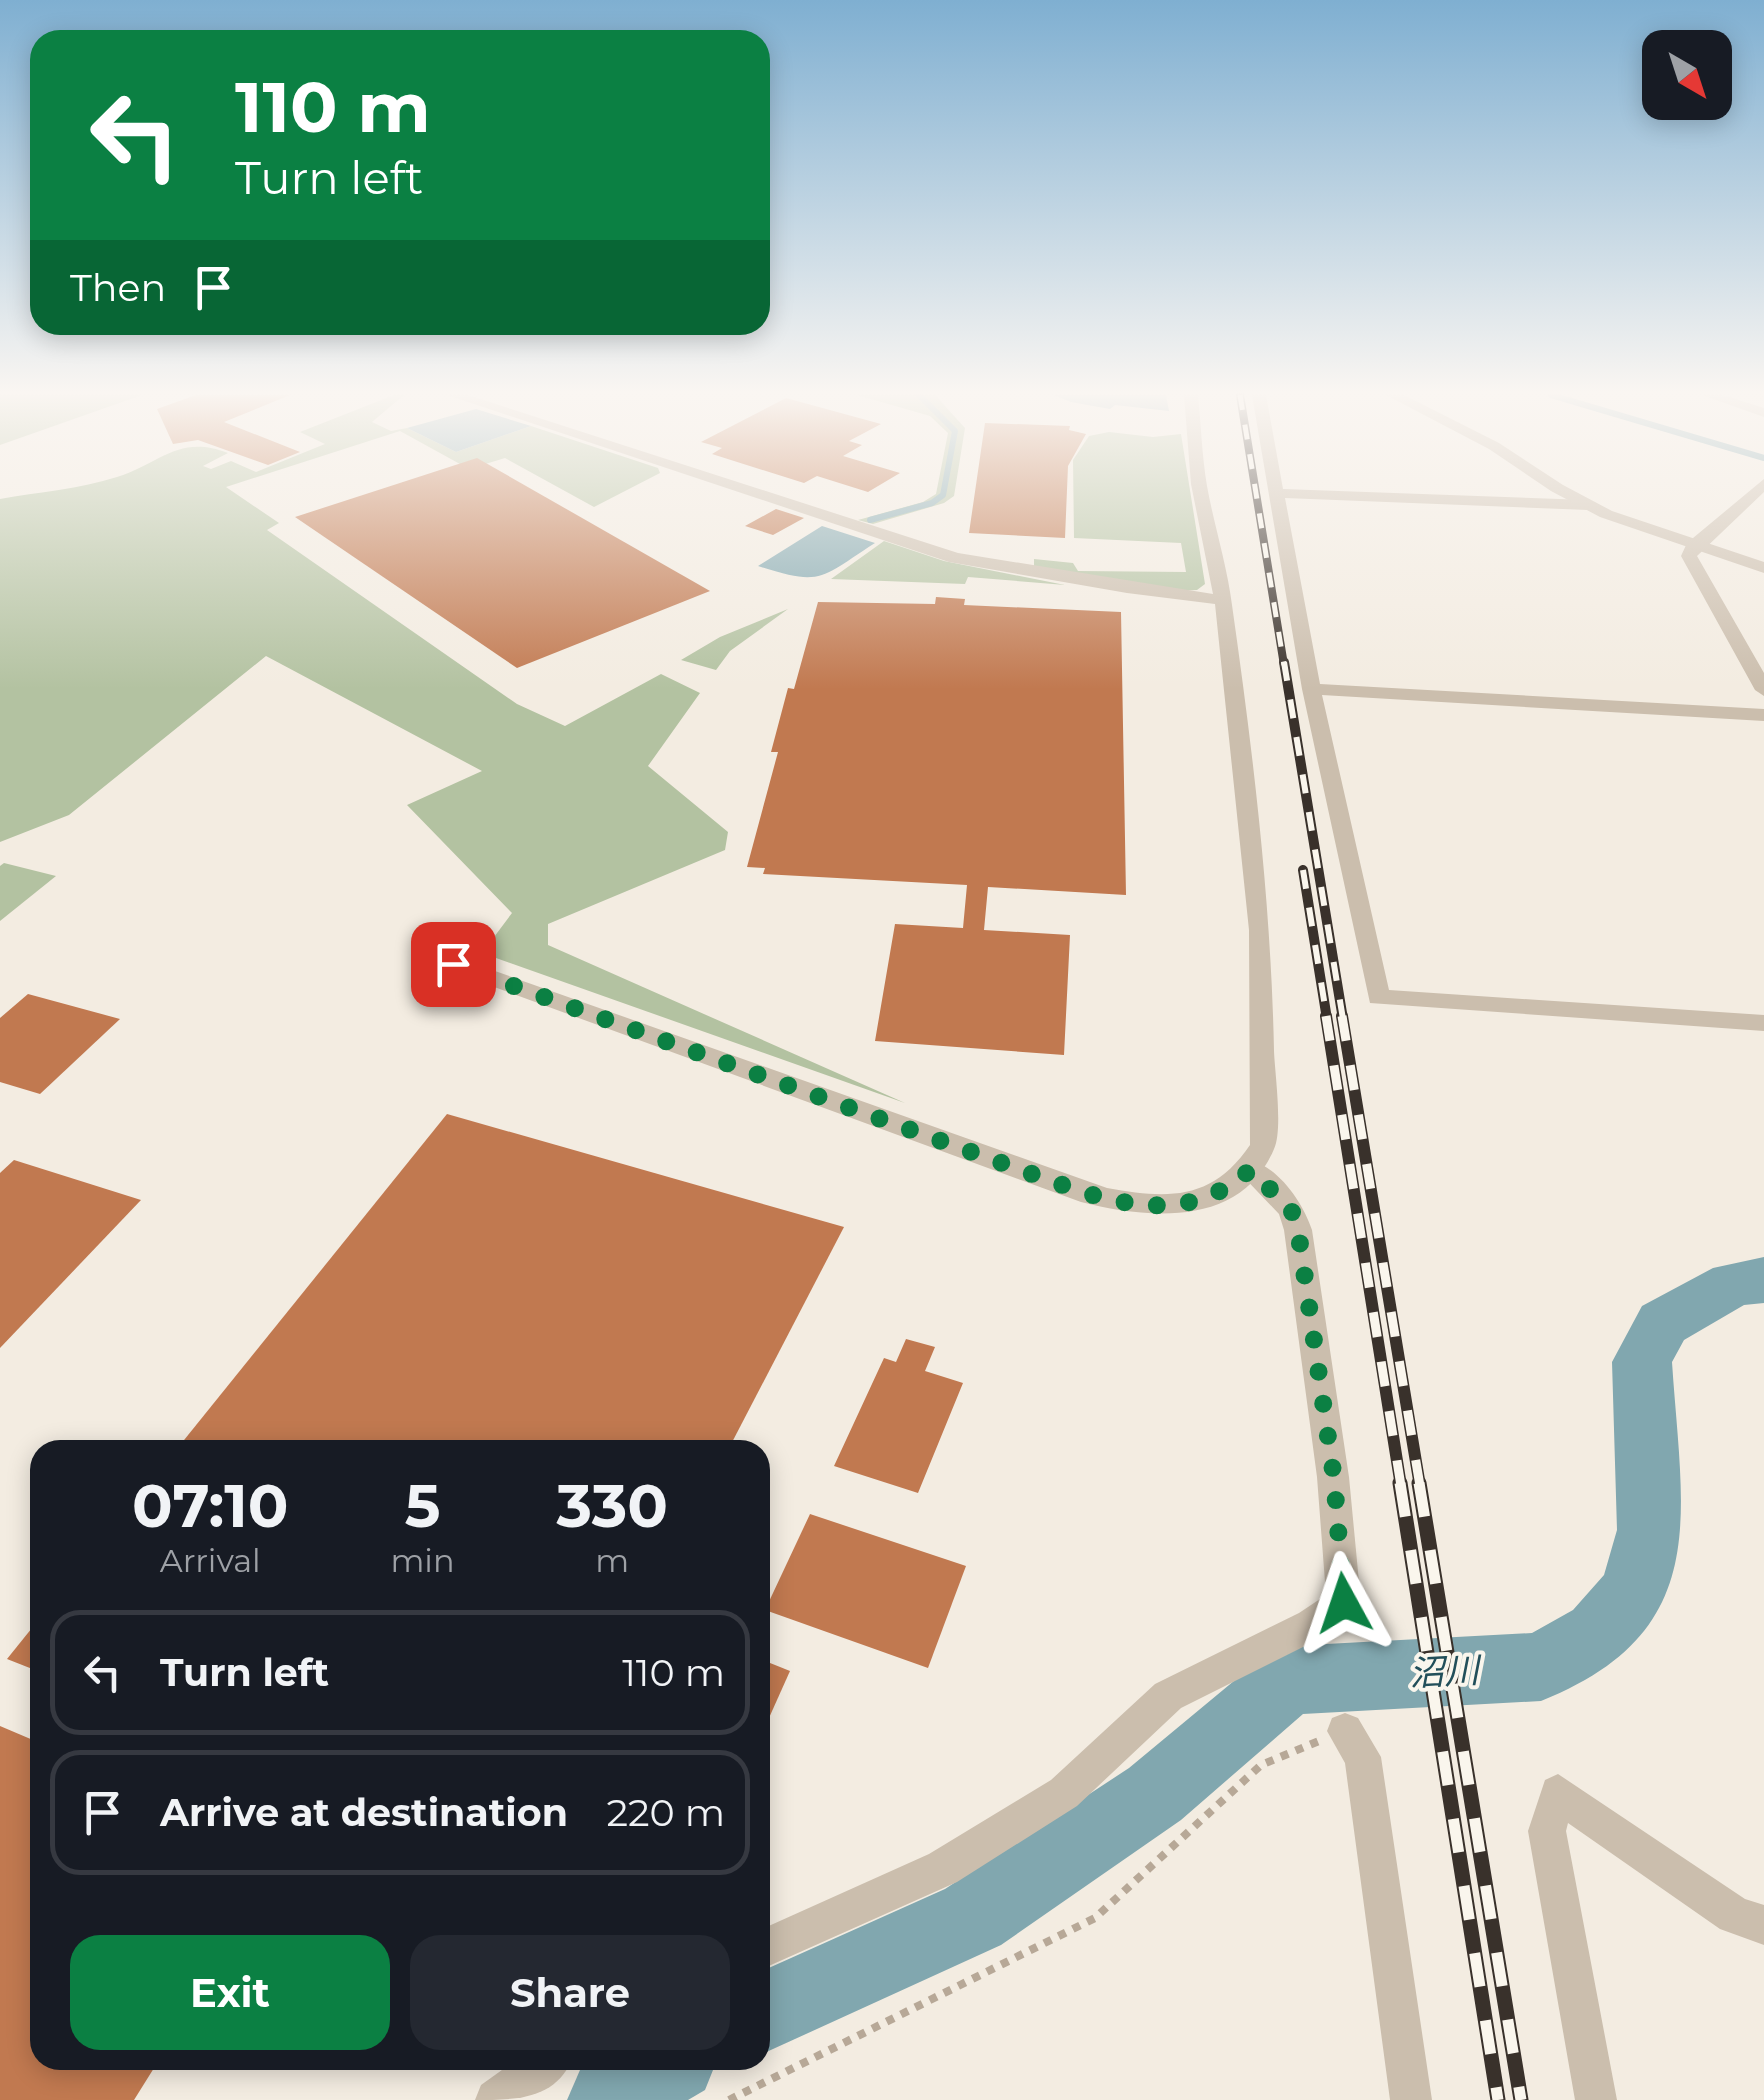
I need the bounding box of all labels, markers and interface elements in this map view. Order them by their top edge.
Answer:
north arrow [1642,30,1732,120]
map controls [1642,30,1732,120]
text: 110 m [235,64,431,150]
icon: left [70,70,200,200]
text: Turn left [235,150,423,205]
icon: arrive [186,260,241,315]
text: Then [70,264,166,311]
pin [411,922,496,1007]
icon: arrive [426,937,481,992]
text: 07:10 [132,1469,288,1542]
text: 5 [405,1469,440,1542]
text: 330 [557,1469,668,1542]
text: Arrival [160,1541,261,1580]
text: min [390,1541,455,1580]
text: m [595,1541,629,1580]
position arrow [1292,1551,1396,1655]
icon: left [75,1645,130,1700]
water label: 沼川 [1408,1648,1484,1695]
text: Turn left [160,1649,329,1696]
text: 110 m [622,1649,725,1696]
icon: arrive [75,1785,130,1840]
text: Arrive at destination [160,1789,568,1836]
text: 220 m [606,1789,725,1836]
button: Exit [70,1935,390,2050]
button: Share [410,1935,730,2050]

